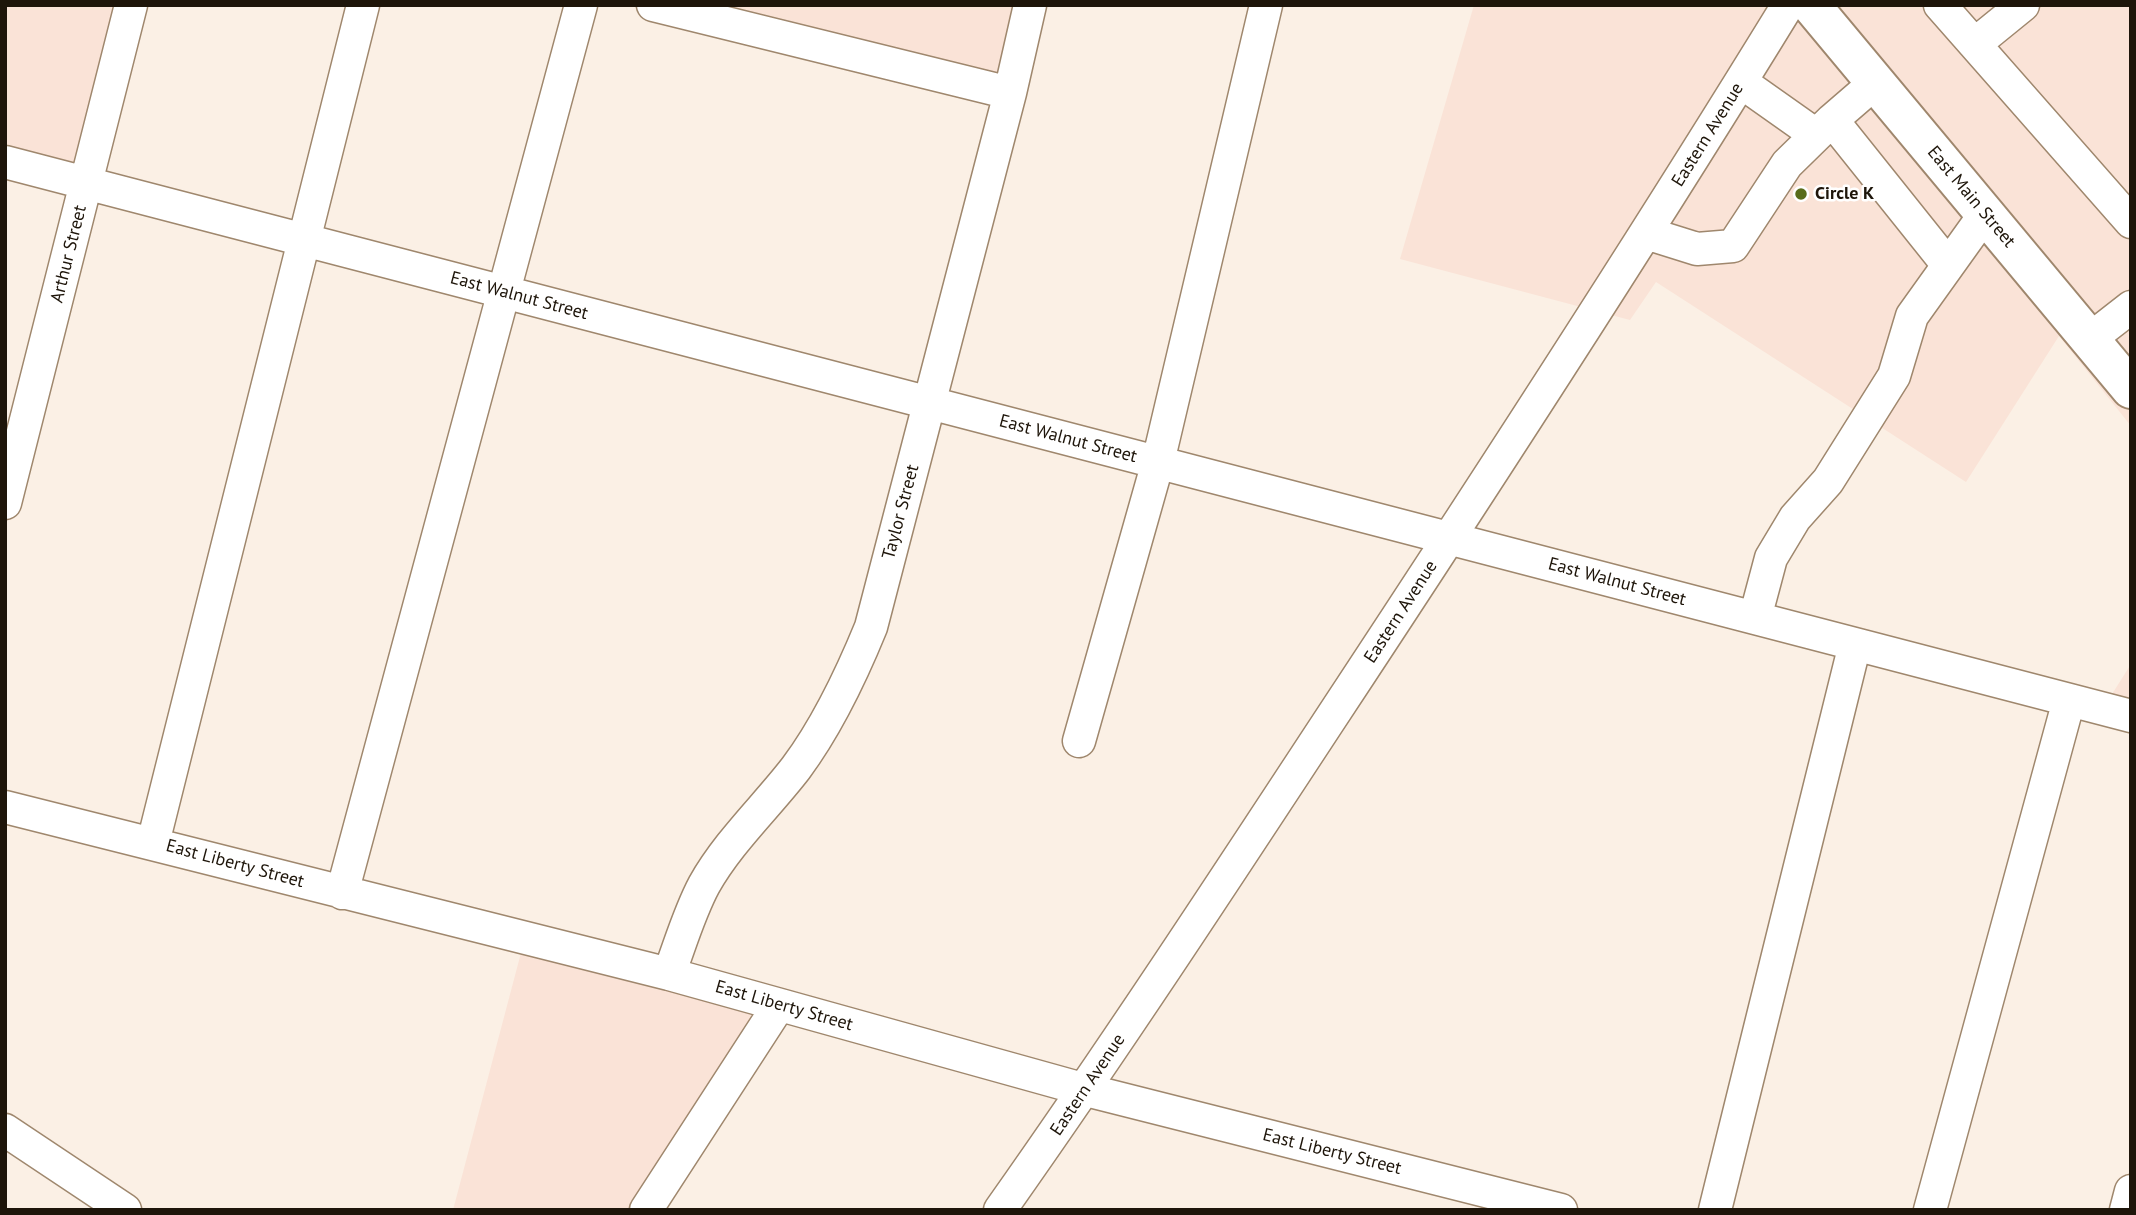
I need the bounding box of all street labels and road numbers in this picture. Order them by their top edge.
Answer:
street label: Eastern Avenue [1668,79,1748,191]
street label: East Main Street [1922,142,2020,252]
street label: Arthur Street [46,203,92,305]
street label: East Walnut Street [448,267,590,325]
street label: East Walnut Street [997,410,1139,468]
street label: Taylor Street [878,462,924,562]
street label: East Walnut Street [1546,553,1688,611]
street label: Eastern Avenue [1360,557,1442,667]
street label: East Liberty Street [164,835,306,893]
street label: East Liberty Street [713,976,855,1036]
street label: Eastern Avenue [1046,1030,1130,1140]
street label: East Liberty Street [1261,1124,1403,1180]

